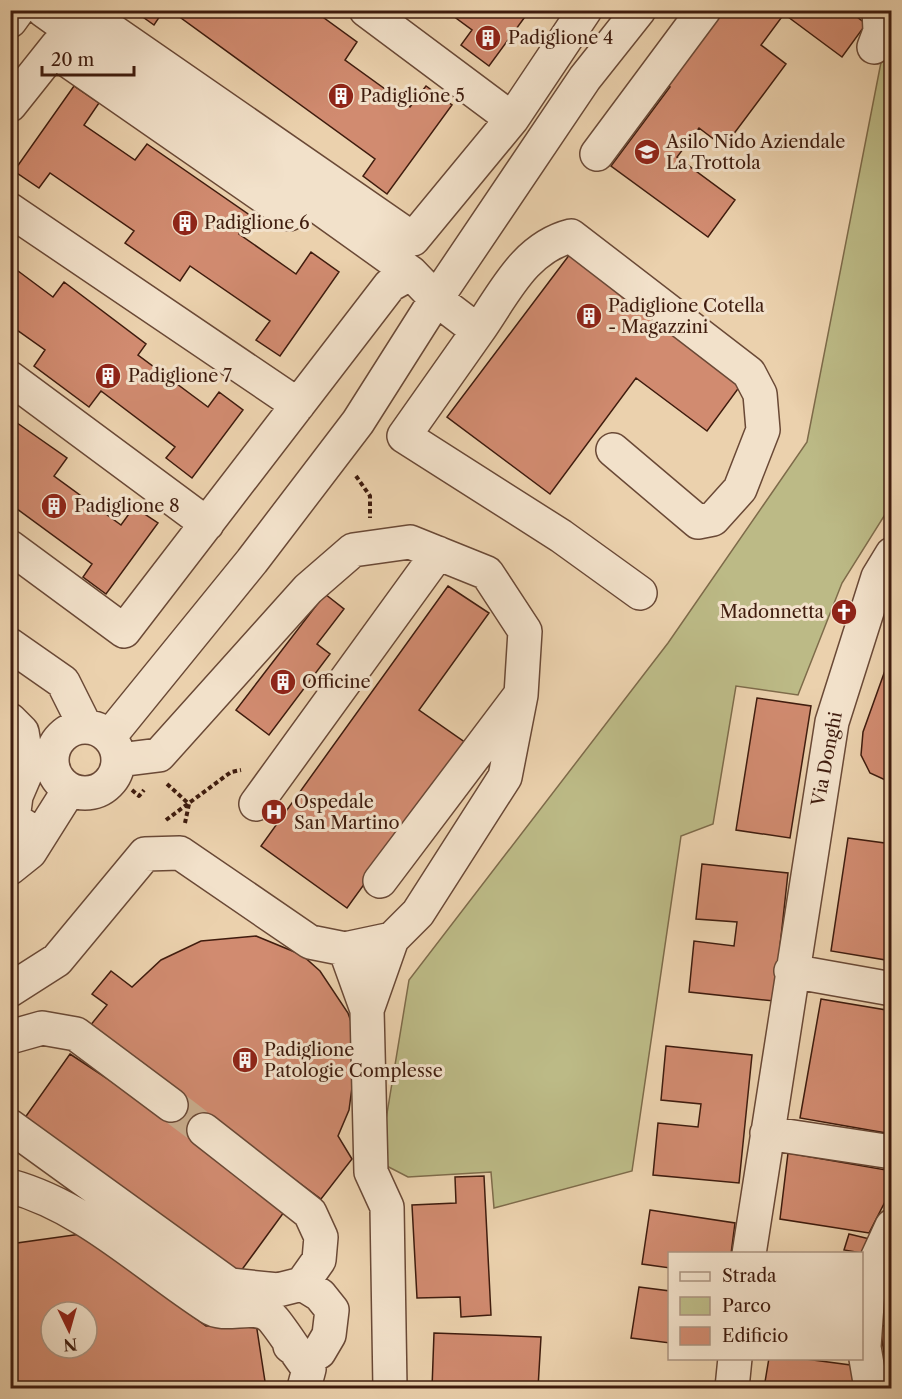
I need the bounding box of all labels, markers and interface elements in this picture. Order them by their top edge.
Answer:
building icon: Padiglione 4 [473,23,503,53]
place label: Padiglione 4 [508,27,613,49]
scale bar [42,39,134,77]
text: 20 m [51,49,95,71]
building icon: Padiglione 5 [326,81,356,111]
place label: Padiglione 5 [360,85,465,107]
place label: Asilo Nido Aziendale La Trottola [665,131,845,174]
school or university icon: Asilo Nido Aziendale La Trottola [632,137,662,167]
building icon: Padiglione 6 [170,208,200,238]
place label: Padiglione 6 [204,212,310,234]
place label: Padiglione Cotella - Magazzini [608,295,765,338]
building icon: Padiglione Cotella - Magazzini [574,301,604,331]
building icon: Padiglione 7 [93,361,123,391]
place label: Padiglione 7 [128,365,232,387]
building icon: Padiglione 8 [39,491,69,521]
place label: Padiglione 8 [74,495,180,517]
church icon: Madonnetta [829,597,859,627]
place label: Madonnetta [720,601,824,623]
building icon: Officine [268,667,298,697]
place label: Officine [302,671,371,693]
street label: Via Donghi [807,709,847,809]
place label: Ospedale San Martino [294,791,400,834]
hospital icon: Ospedale San Martino [259,797,289,827]
place label: Padiglione Patologie Complesse [264,1039,443,1082]
building icon: Padiglione Patologie Complesse [230,1045,260,1075]
legend [668,1252,863,1360]
text: Strada [722,1265,777,1287]
text: Parco [722,1295,771,1317]
north arrow [39,1300,99,1360]
text: Edificio [722,1325,788,1347]
text: N [62,1334,78,1356]

